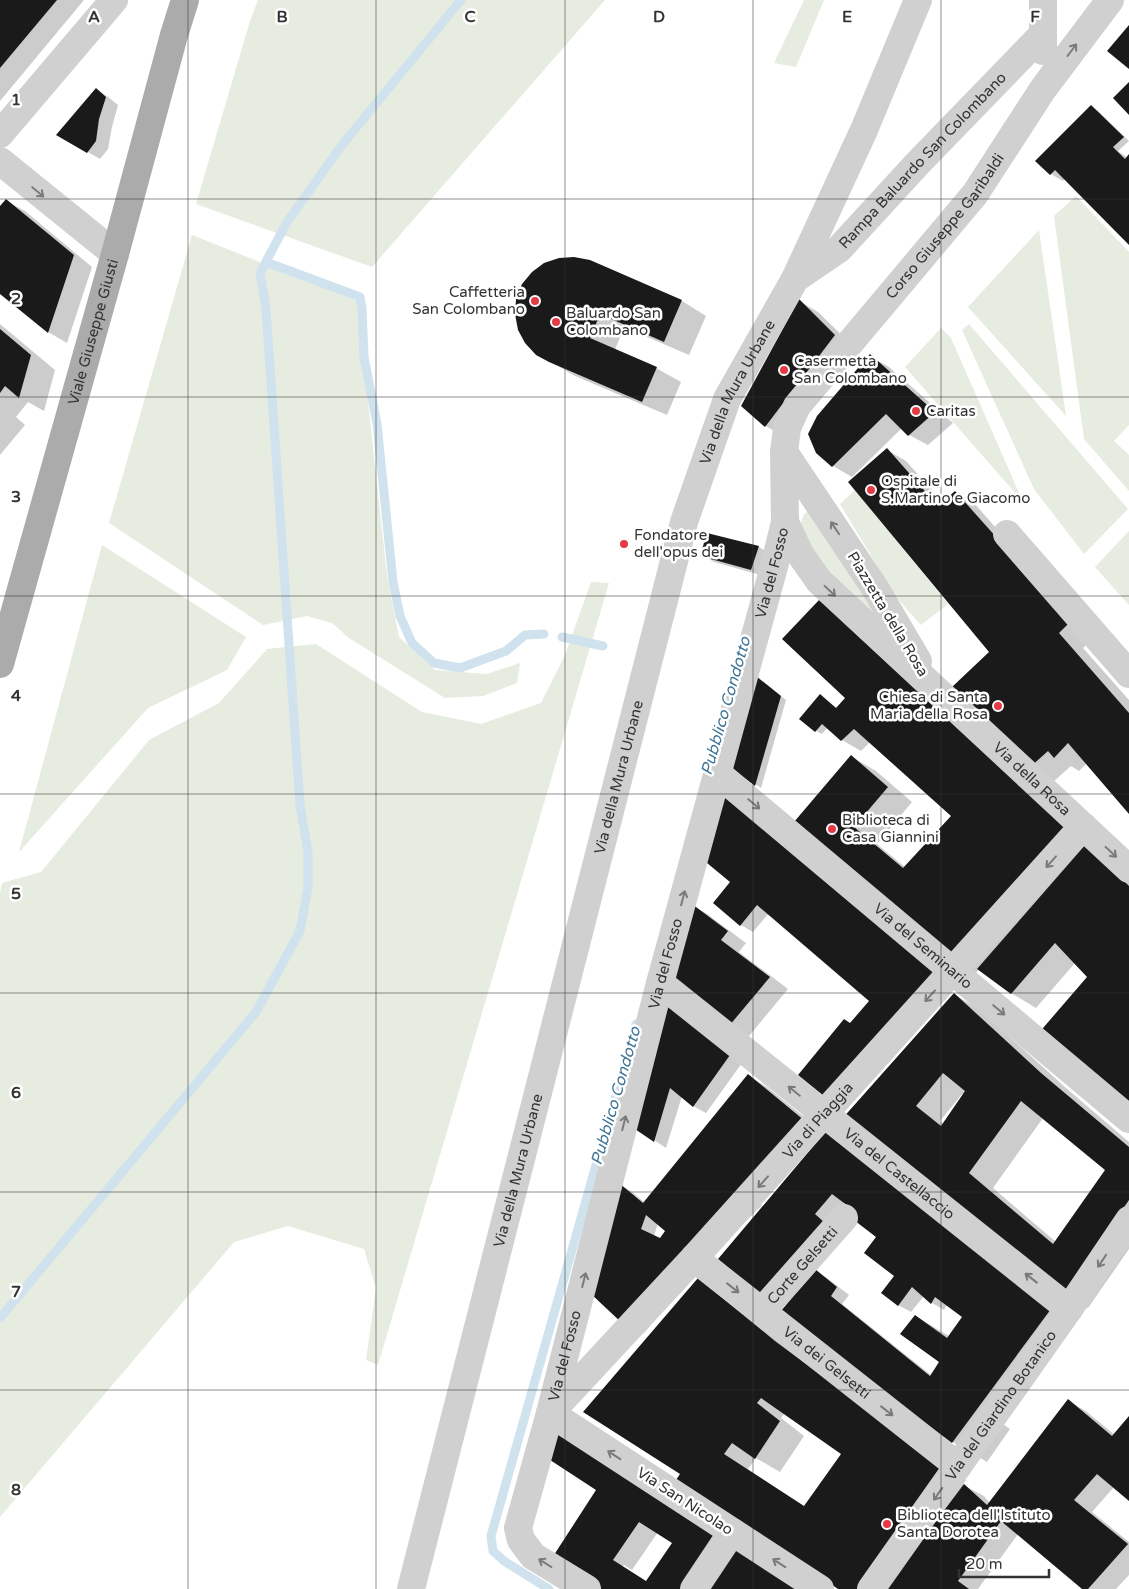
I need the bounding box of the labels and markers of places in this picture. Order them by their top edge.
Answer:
place label: Caffetteria San Colombano [412,283,525,318]
marker: Caffetteria San Colombano [529,295,541,307]
place label: Baluardo San Colombano [566,304,661,339]
marker: Baluardo San Colombano [550,316,562,328]
place label: Casermetta San Colombano [794,352,907,387]
marker: Casermetta San Colombano [778,364,790,376]
place label: Caritas [926,402,976,420]
marker: Caritas [910,405,922,417]
place label: Ospitale di S.Martino e Giacomo [881,472,1030,507]
marker: Ospitale di S.Martino e Giacomo [865,484,877,496]
place label: Fondatore dell'opus dei [634,526,723,561]
marker: Fondatore dell'opus dei [618,538,630,550]
place label: Chiesa di Santa Maria della Rosa [870,688,988,723]
marker: Chiesa di Santa Maria della Rosa [992,700,1004,712]
place label: Biblioteca di Casa Giannini [842,811,939,846]
marker: Biblioteca di Casa Giannini [826,823,838,835]
place label: Biblioteca dell'Istituto Santa Dorotea [897,1506,1051,1541]
marker: Biblioteca dell'Istituto Santa Dorotea [881,1518,893,1530]

